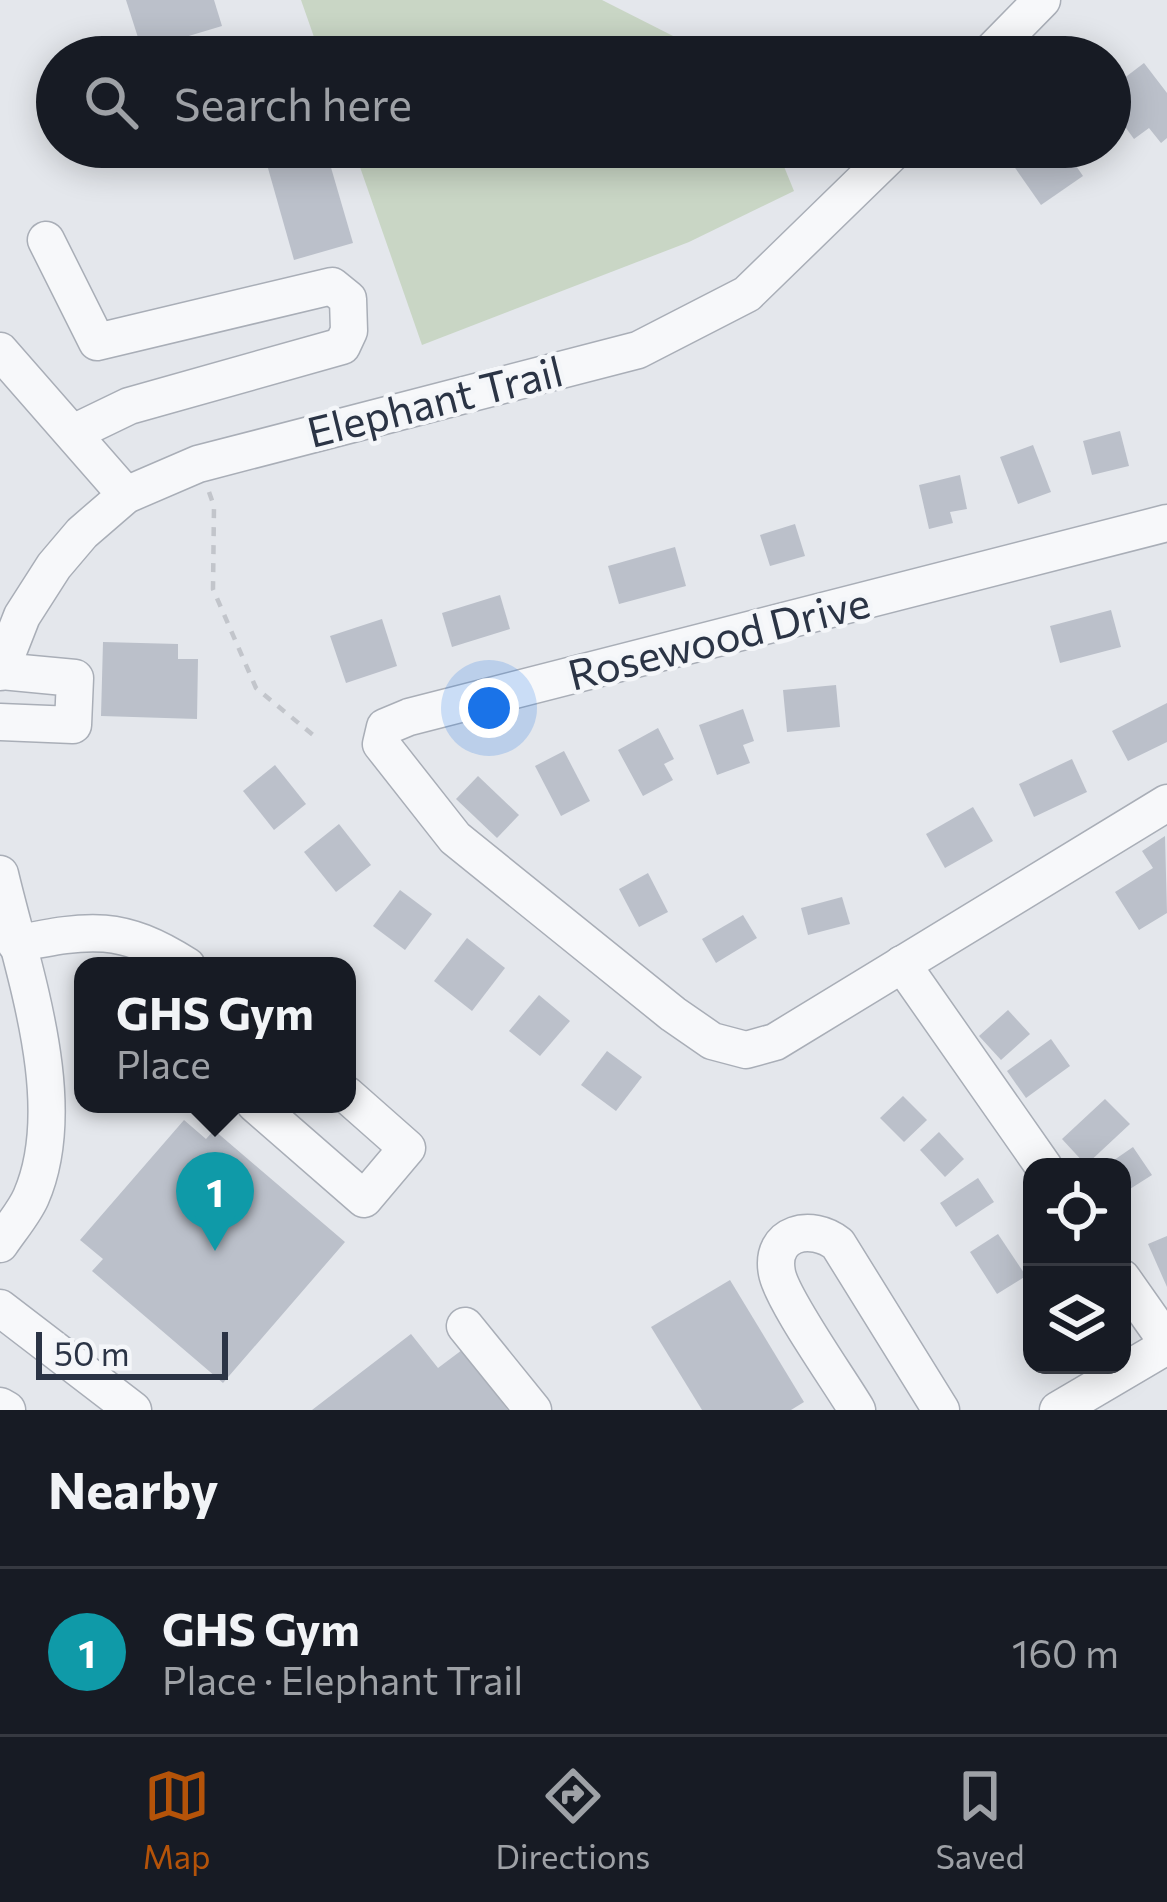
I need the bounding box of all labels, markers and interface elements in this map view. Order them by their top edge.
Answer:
search box [36,36,1131,168]
icon: search [78,69,144,135]
text: Search here [174,75,412,130]
street label: Elephant Trail [302,343,568,457]
street label: Rosewood Drive [562,574,875,700]
your location [459,678,519,738]
popup [74,957,356,1113]
text: GHS Gym [116,984,314,1039]
text: Place [116,1039,211,1087]
pin: 1 [176,1152,254,1251]
map controls [1023,1158,1131,1374]
button: locate [1023,1158,1131,1266]
button: layers [1023,1266,1131,1374]
scale bar [36,1326,228,1379]
text: 50 m [54,1332,130,1373]
text: Nearby [48,1457,218,1520]
text: GHS Gym [162,1600,360,1655]
text: 1 [78,1628,96,1676]
text: 160 m [1012,1628,1119,1676]
text: Place · Elephant Trail [162,1655,523,1703]
tab: Map [143,1763,211,1876]
tab: Directions [496,1763,650,1876]
tab: Saved [935,1763,1024,1876]

